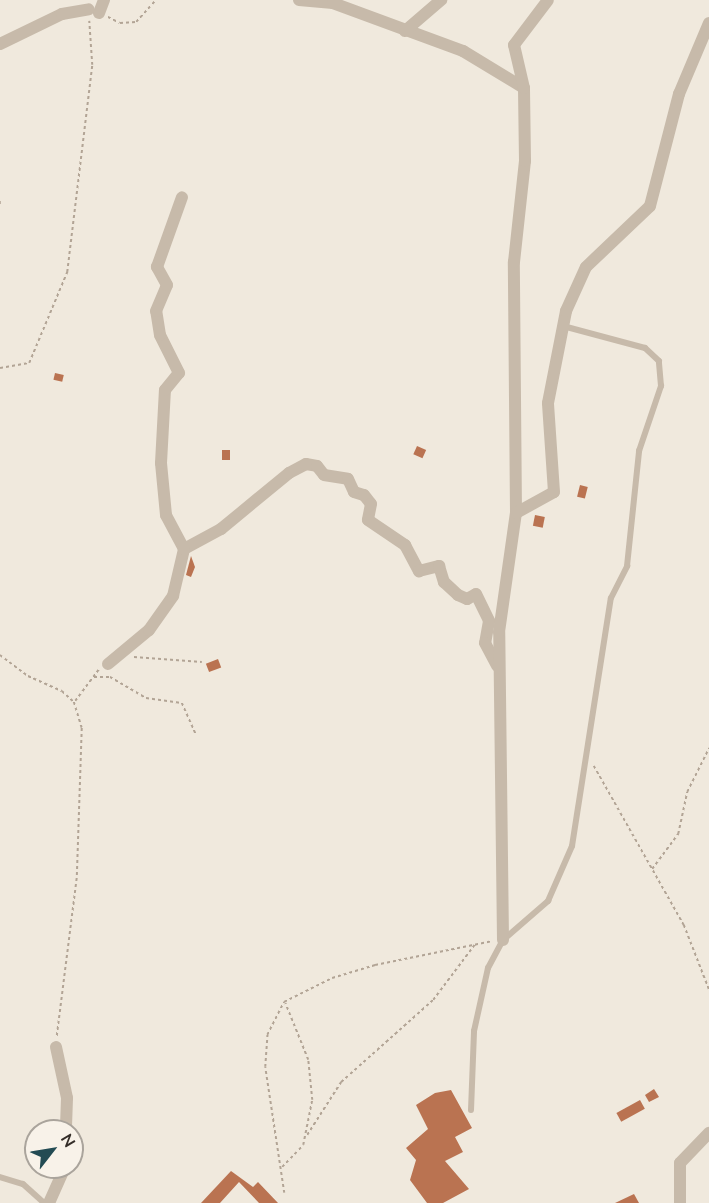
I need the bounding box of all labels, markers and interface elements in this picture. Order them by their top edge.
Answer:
north arrow [24,1119,84,1179]
text: N [55,1130,80,1152]

